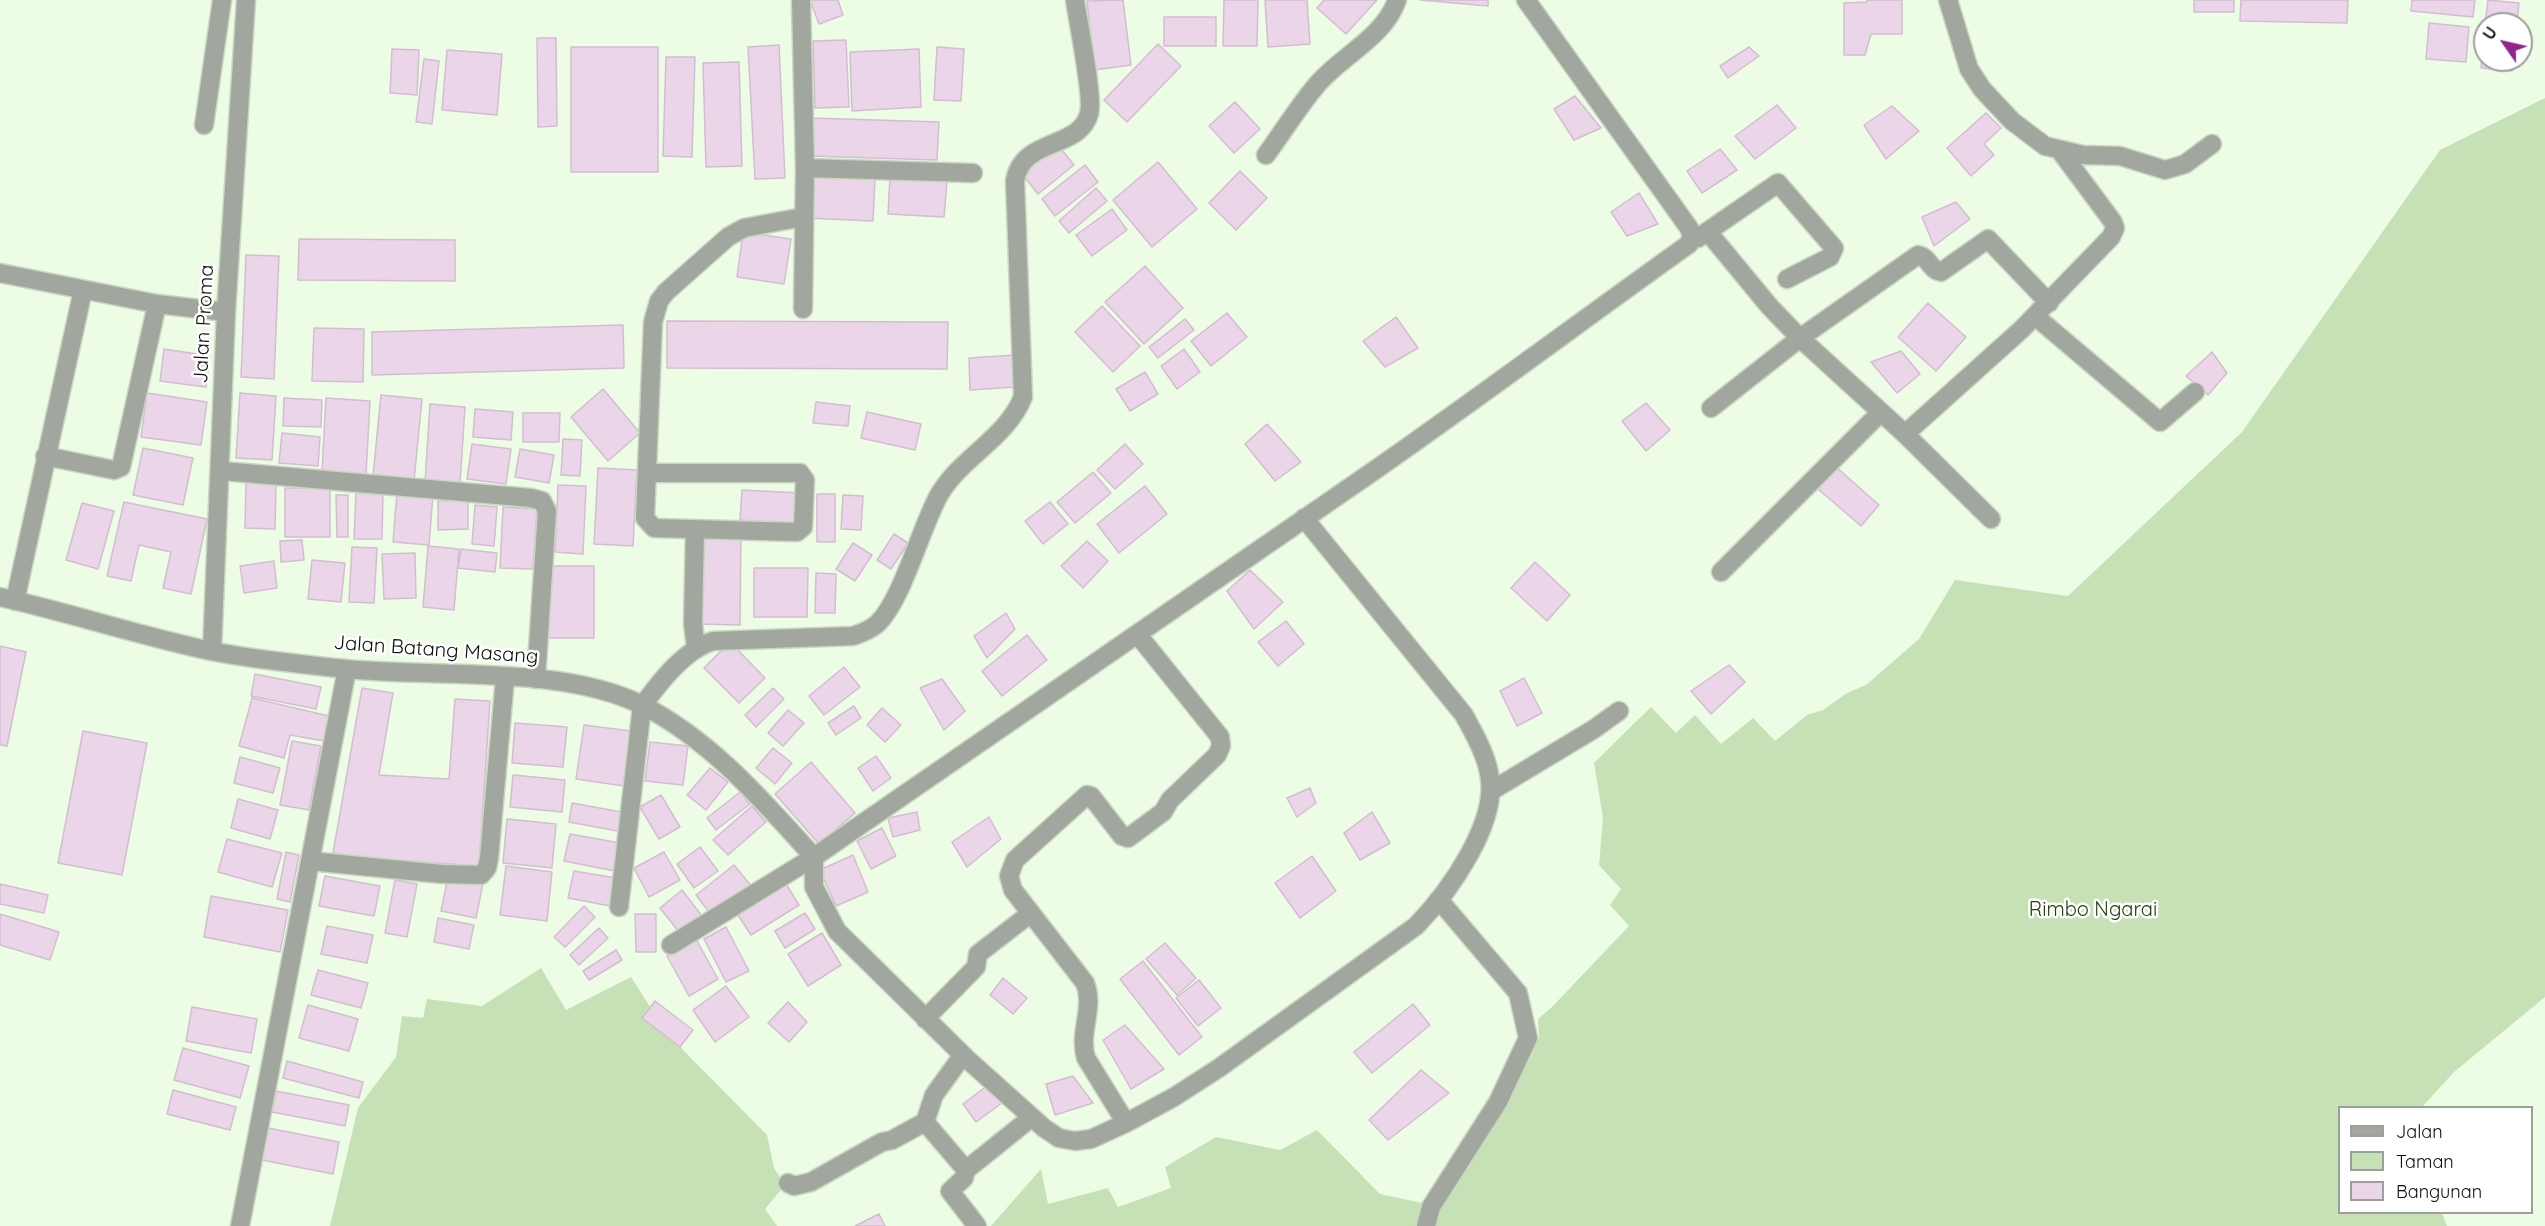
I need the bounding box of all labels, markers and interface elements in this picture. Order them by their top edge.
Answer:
north arrow [2473,12,2533,72]
text: U [2478,23,2501,43]
street label: Jalan Proma [189,264,219,384]
street label: Jalan Batang Masang [333,631,539,669]
park label: Rimbo Ngarai [2029,898,2157,922]
legend [2338,1106,2533,1214]
text: Jalan [2396,1120,2443,1143]
text: Taman [2396,1150,2454,1173]
text: Bangunan [2396,1180,2482,1203]

